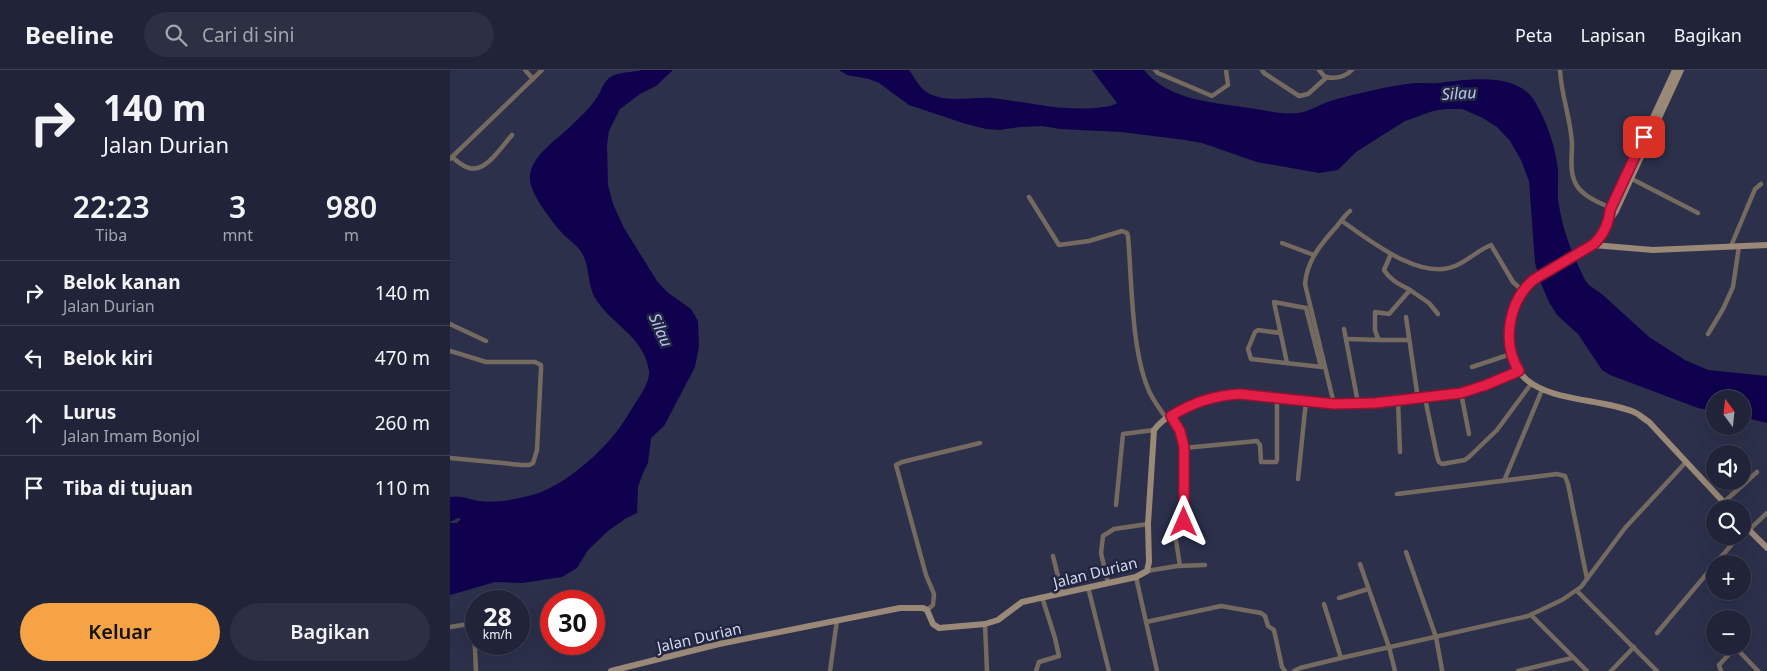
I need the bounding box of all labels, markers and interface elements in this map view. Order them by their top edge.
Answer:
search box [144,12,494,57]
text: Beeline [25,18,114,51]
icon: search [162,21,190,49]
text: Cari di sini [202,22,294,48]
text: Peta [1515,23,1553,47]
text: Lapisan [1581,23,1646,47]
text: Bagikan [1674,23,1742,47]
water label: Silau [1441,81,1477,105]
text: 140 m [103,84,206,131]
icon: right [20,90,85,155]
pin [1623,116,1665,158]
icon: arrive [1630,123,1658,151]
text: Jalan Durian [103,129,229,159]
text: 22:23 [73,186,150,227]
text: 3 [229,186,246,227]
text: 980 [326,186,377,227]
text: Tiba [95,224,127,246]
text: mnt [222,224,253,246]
text: m [344,224,359,246]
text: Belok kanan [63,269,180,295]
icon: right [20,279,48,307]
text: 140 m [375,280,430,306]
text: Jalan Durian [63,295,155,317]
water label: Silau [644,310,678,350]
icon: left [20,344,48,372]
text: Belok kiri [63,345,153,371]
text: 470 m [375,345,430,371]
north arrow [1706,390,1751,435]
map controls [1706,390,1751,655]
text: Lurus [63,399,116,425]
icon: ahead [20,409,48,437]
text: 260 m [375,410,430,436]
text: Jalan Imam Bonjol [63,425,200,447]
button: sound [1706,445,1751,490]
icon: arrive [20,474,48,502]
text: Tiba di tujuan [63,475,193,501]
text: 110 m [375,475,430,501]
position arrow [1157,495,1209,547]
button: search [1706,500,1751,545]
street label: Jalan Durian [1049,552,1139,593]
button: + [1706,555,1751,600]
speed limit sign: 30 [540,590,605,655]
text: 28 [483,599,512,633]
button: Keluar [20,603,220,661]
button: Bagikan [230,603,430,661]
button: − [1706,610,1751,655]
street label: Jalan Durian [653,618,743,657]
text: km/h [483,626,512,643]

